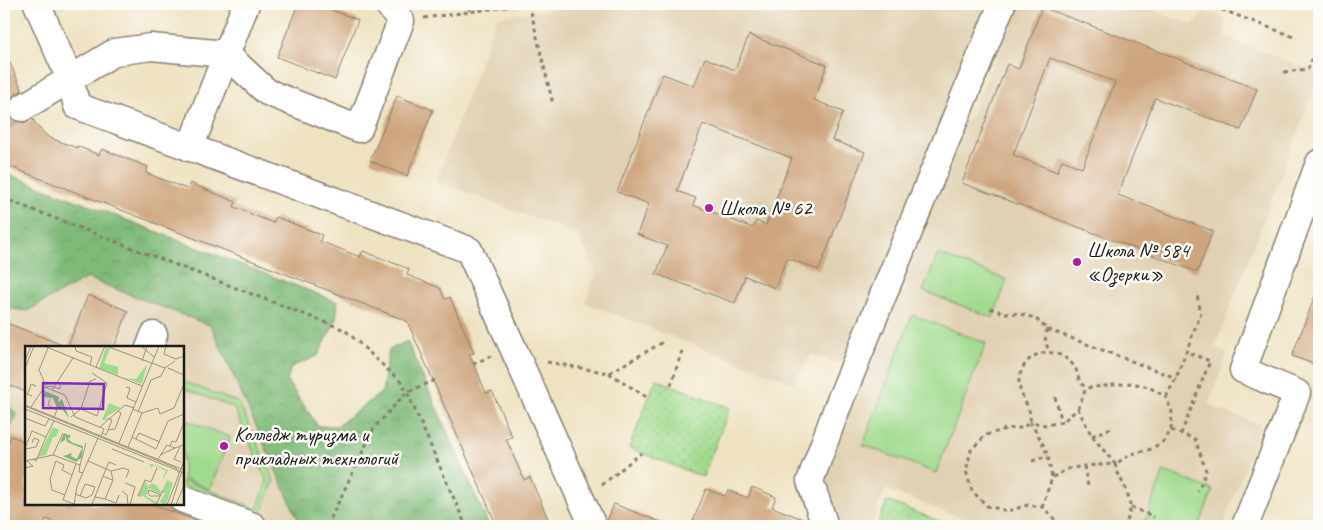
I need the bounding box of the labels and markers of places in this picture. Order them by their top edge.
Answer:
place label: Школа № 62 [719,195,813,221]
marker: Школа № 62 [703,202,715,214]
place label: Школа № 584 «Озерки» [1087,237,1192,288]
marker: Школа № 584 «Озерки» [1071,256,1083,268]
place label: Колледж туризма и прикладных технологий [234,421,399,471]
marker: Колледж туризма и прикладных технологий [218,440,230,452]

